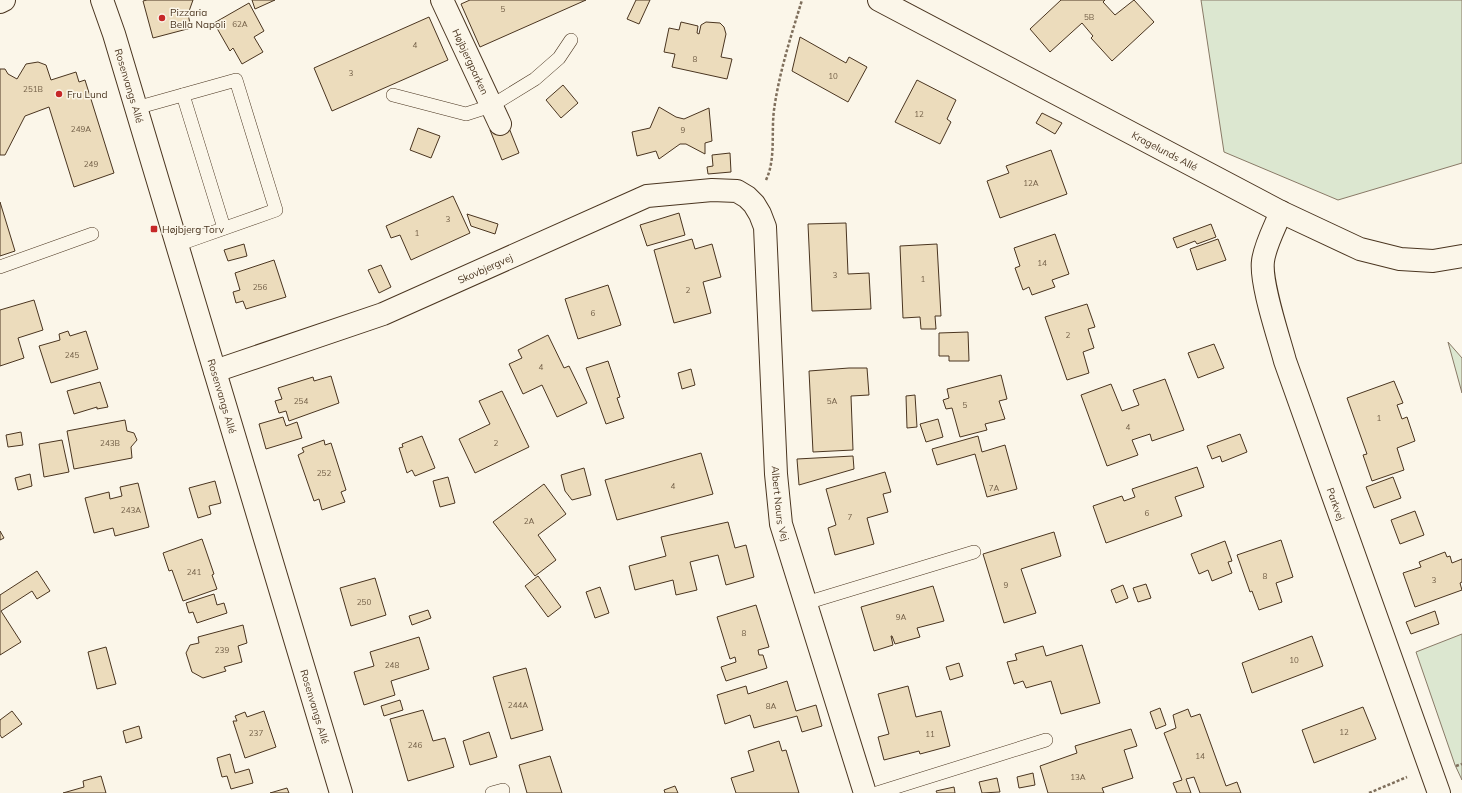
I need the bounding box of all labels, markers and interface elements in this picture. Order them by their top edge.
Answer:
house number: 5 [501,4,506,14]
place label: Pizzaria Bella Napoli [170,6,226,31]
house number: 5B [1084,12,1094,22]
marker: Pizzaria Bella Napoli [157,13,167,23]
house number: 62A [232,19,248,29]
street label: Højbjergparken [450,27,492,97]
house number: 4 [413,40,418,50]
street label: Rosenvangs Allé [112,47,147,124]
house number: 8 [693,54,698,64]
house number: 3 [349,68,354,78]
house number: 10 [828,71,838,81]
house number: 251B [23,84,43,94]
place label: Fru Lund [67,88,108,101]
marker: Fru Lund [54,89,64,99]
house number: 12 [914,109,924,119]
house number: 249A [71,124,91,134]
house number: 9 [681,125,686,135]
street label: Kragelunds Allé [1130,128,1200,173]
house number: 249 [84,159,98,169]
house number: 12A [1023,178,1039,188]
house number: 3 [446,214,451,224]
place label: Højbjerg Torv [162,223,225,236]
marker: Højbjerg Torv [149,224,159,234]
house number: 1 [415,228,420,238]
street label: Skovbjergvej [455,251,514,286]
house number: 14 [1037,258,1047,268]
house number: 3 [833,270,838,280]
house number: 1 [921,274,926,284]
house number: 256 [253,282,267,292]
house number: 2 [686,285,691,295]
house number: 6 [591,308,596,318]
house number: 2 [1066,330,1071,340]
house number: 245 [65,350,79,360]
street label: Rosenvangs Allé [205,357,240,435]
house number: 4 [539,362,544,372]
house number: 254 [294,396,308,406]
house number: 5A [827,396,837,406]
house number: 5 [963,400,968,410]
house number: 1 [1377,413,1382,423]
house number: 4 [1126,422,1131,432]
house number: 243B [100,438,120,448]
house number: 2 [494,438,499,448]
street label: Albert Naurs Vej [769,465,792,543]
house number: 252 [317,468,331,478]
house number: 4 [671,481,676,491]
house number: 7A [989,483,999,493]
street label: Parkvej [1324,486,1348,522]
house number: 243A [121,505,141,515]
house number: 6 [1145,508,1150,518]
house number: 7 [848,512,853,522]
house number: 2A [524,516,534,526]
house number: 241 [187,567,201,577]
house number: 8 [1263,571,1268,581]
house number: 3 [1432,575,1437,585]
house number: 9 [1004,580,1009,590]
house number: 250 [357,597,371,607]
house number: 9A [896,612,906,622]
house number: 8 [742,628,747,638]
house number: 239 [215,645,229,655]
house number: 10 [1289,655,1299,665]
house number: 248 [385,660,399,670]
street label: Rosenvangs Allé [298,668,332,745]
house number: 244A [508,700,528,710]
house number: 8A [766,701,776,711]
house number: 12 [1339,727,1349,737]
house number: 237 [249,728,263,738]
house number: 11 [925,729,935,739]
house number: 246 [408,740,422,750]
house number: 14 [1195,751,1205,761]
house number: 13A [1070,772,1086,782]

